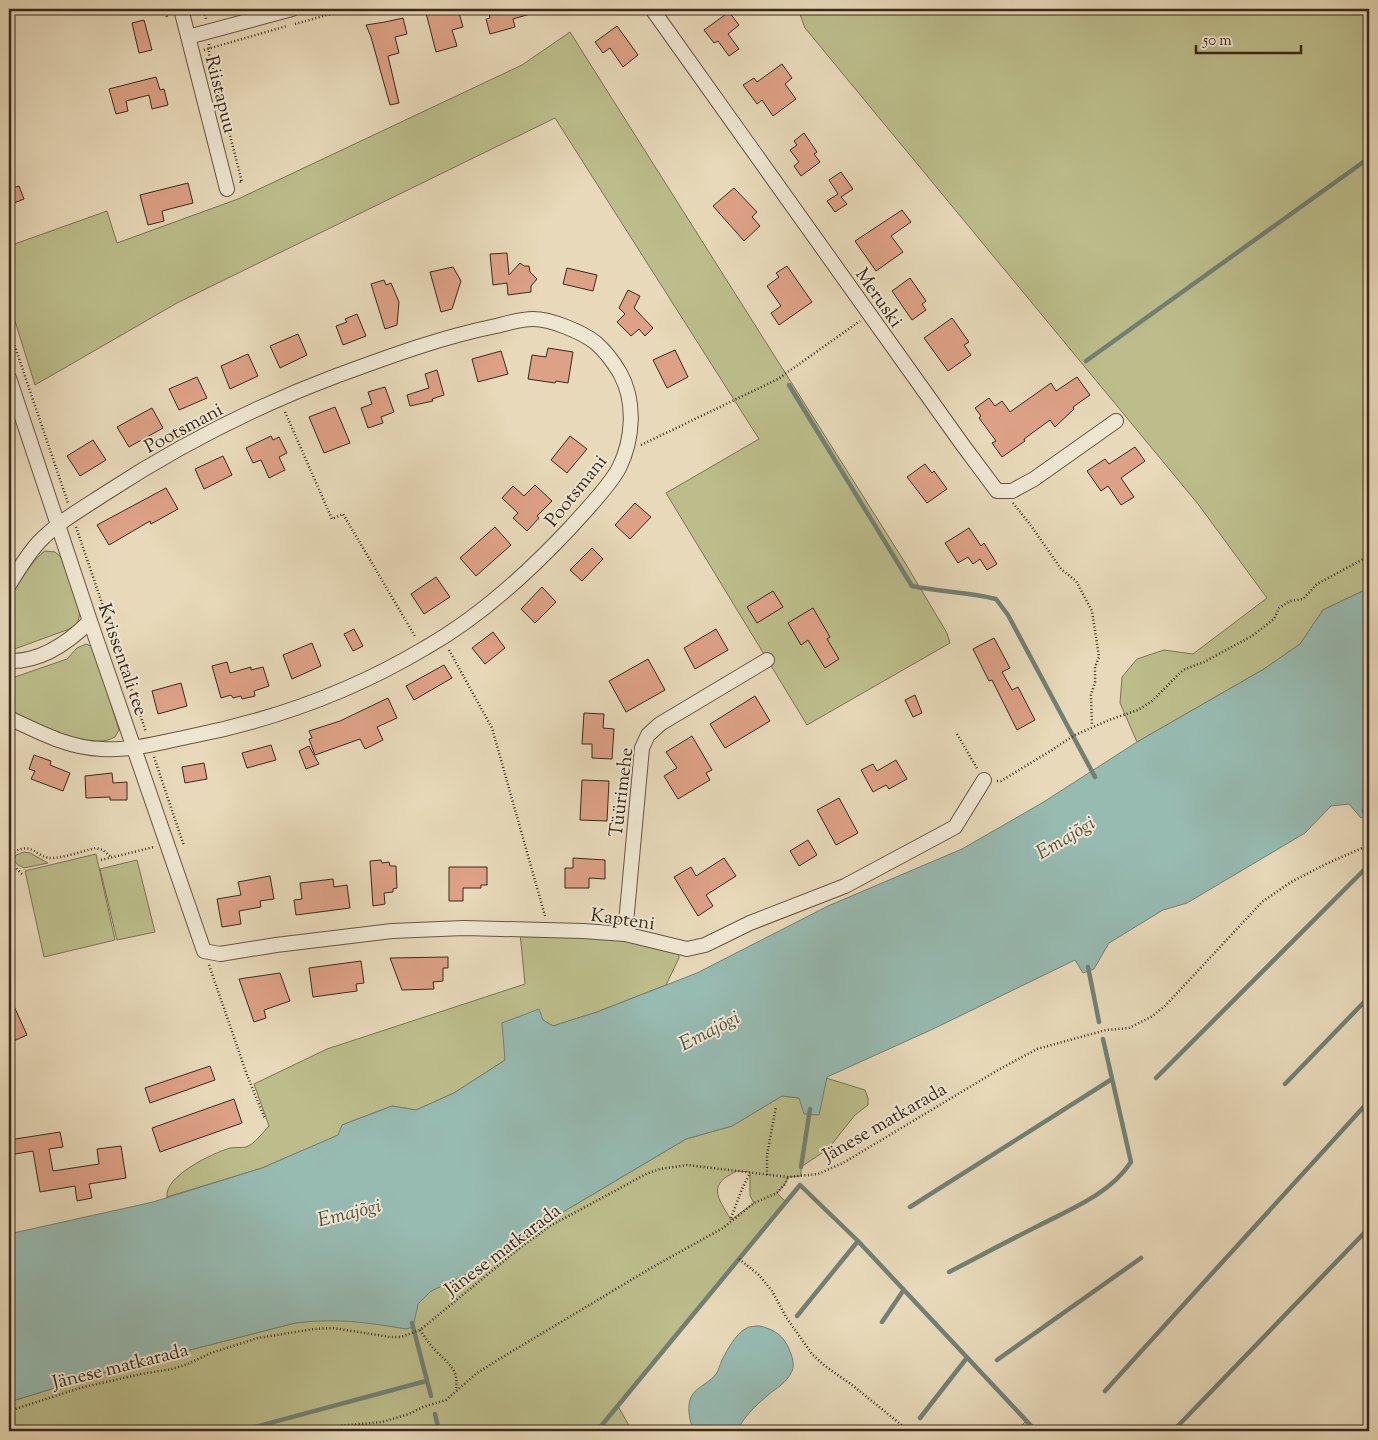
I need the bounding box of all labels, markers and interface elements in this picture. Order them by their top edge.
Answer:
scale bar [1196,22,1300,54]
text: 50 m [1202,31,1232,52]
street label: Riistapuu [197,53,242,136]
street label: Meruski [848,263,908,334]
street label: Pootsmani [140,397,228,461]
street label: Pootsmani [539,450,614,533]
street label: Kvissentali tee [90,600,154,720]
street label: Tüürimehe [604,746,641,839]
water label: Emajõgi [1031,810,1102,868]
street label: Kapteni [589,903,657,938]
water label: Emajõgi [675,1005,746,1060]
street label: Jänese matkarada [817,1077,953,1170]
water label: Emajõgi [315,1193,385,1236]
street label: Jänese matkarada [439,1198,567,1304]
street label: Jänese matkarada [49,1337,192,1398]

